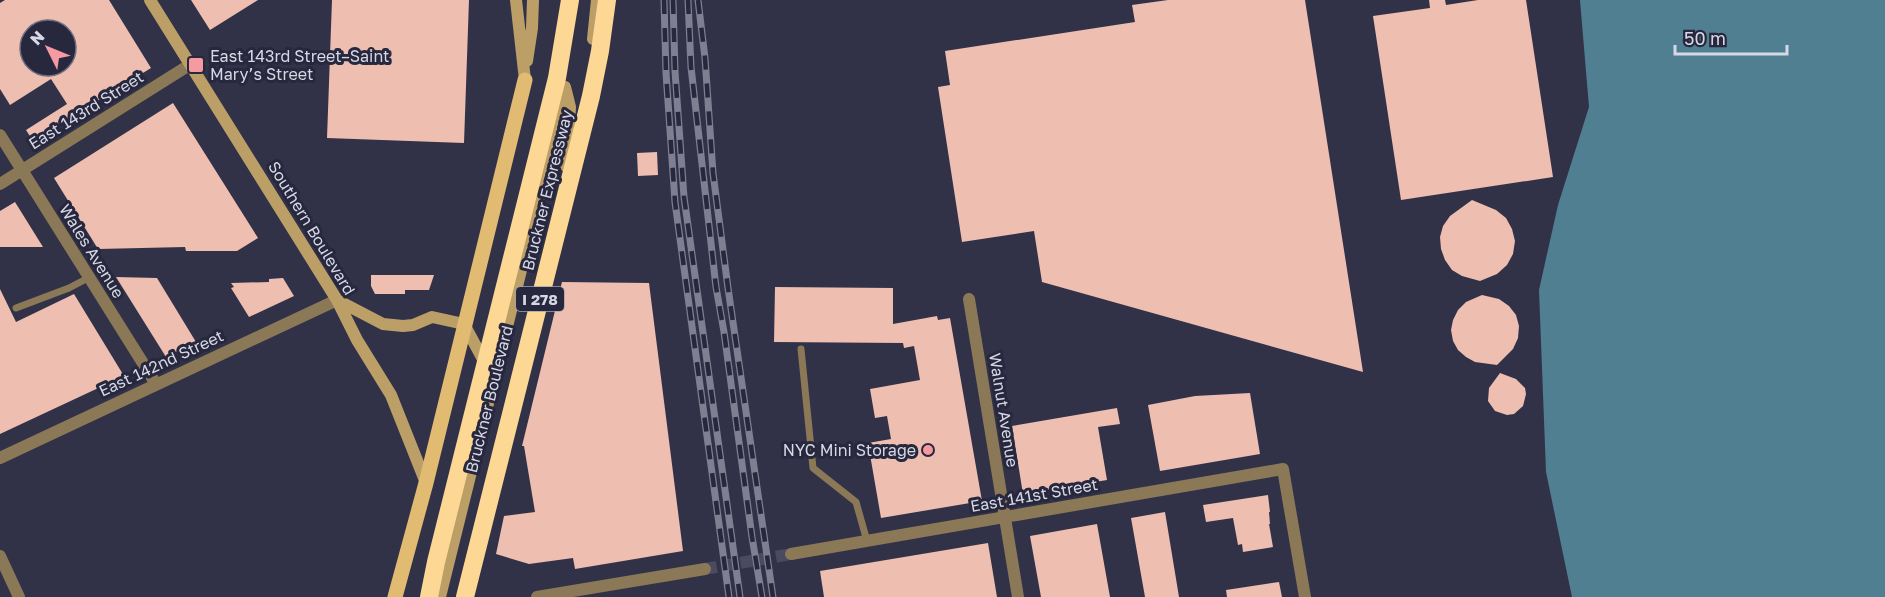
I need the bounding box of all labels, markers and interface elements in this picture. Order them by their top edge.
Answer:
north arrow [18,18,78,78]
scale bar [1675,18,1788,56]
text: N [26,26,48,49]
text: 50 m [1684,27,1726,49]
place label: East 143rd Street–Saint Mary’s Street [210,46,390,84]
marker: East 143rd Street–Saint Mary’s Street [187,56,205,74]
street label: East 143rd Street [25,67,147,153]
street label: Bruckner Expressway [517,108,577,272]
street label: Southern Boulevard [264,157,360,299]
street label: Wales Avenue [55,200,129,302]
road number: I 278 [516,287,564,311]
street label: Bruckner Boulevard [461,323,517,475]
street label: East 142nd Street [95,325,227,401]
street label: Walnut Avenue [985,352,1023,468]
place label: NYC Mini Storage [783,440,916,460]
marker: NYC Mini Storage [921,443,935,457]
street label: East 141st Street [969,474,1099,516]

